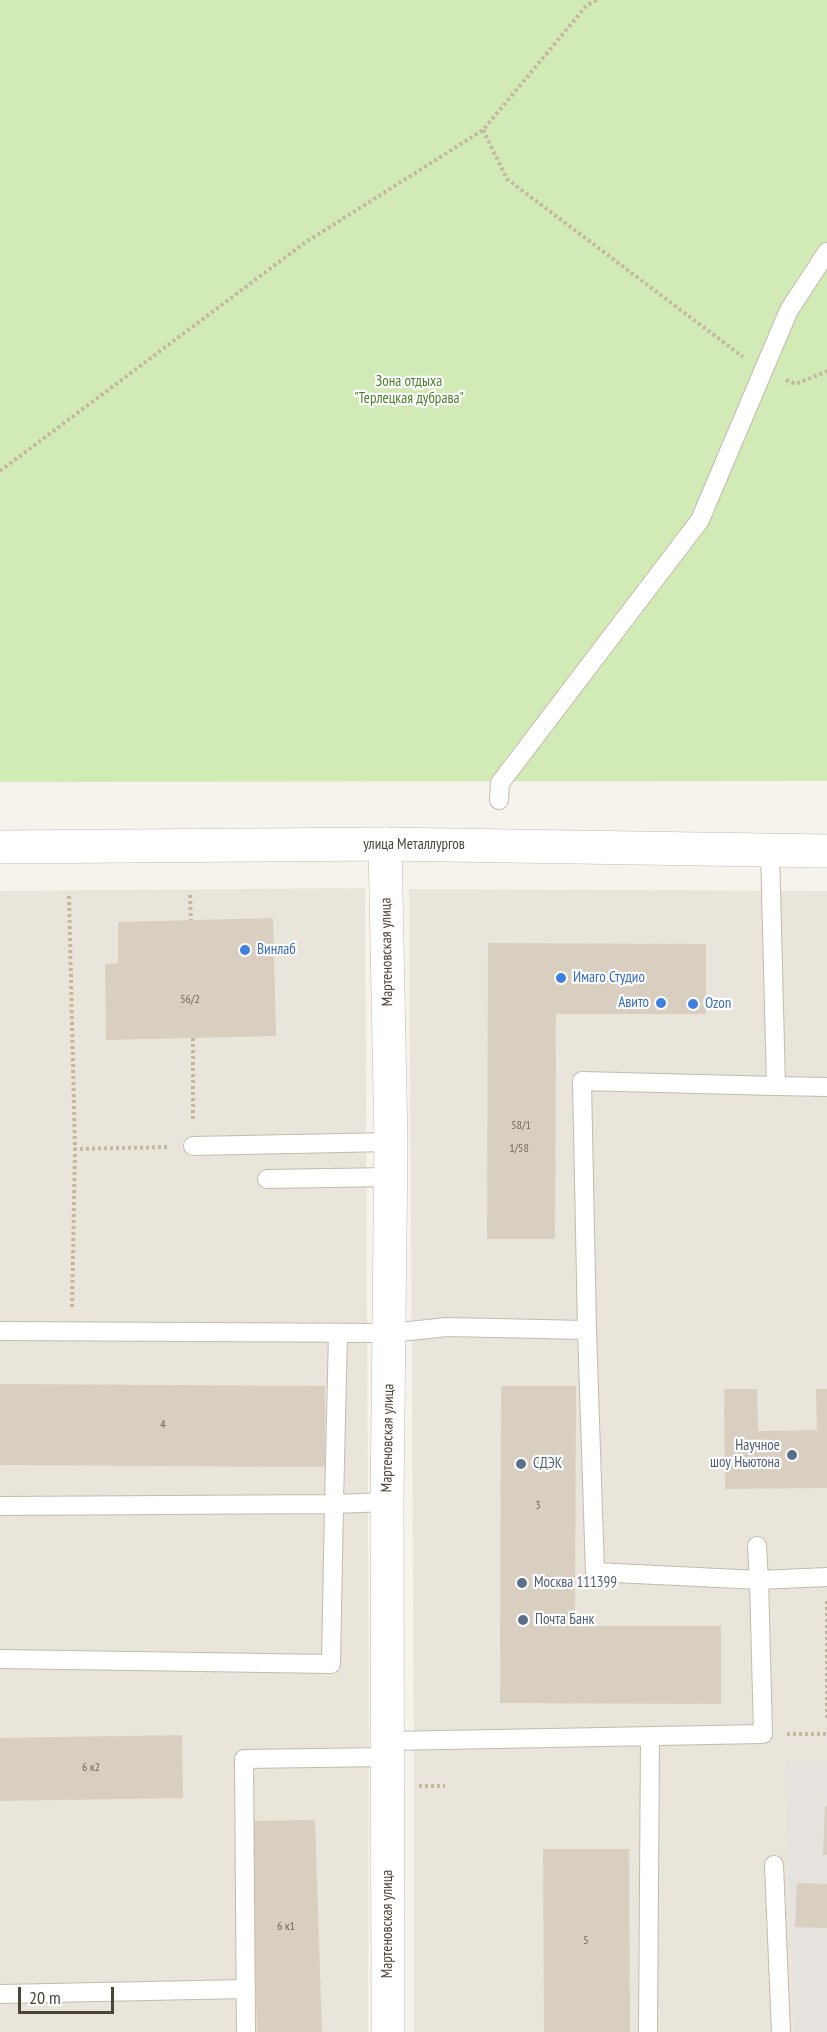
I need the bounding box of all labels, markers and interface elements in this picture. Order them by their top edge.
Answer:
park label: Зона отдыха "Терлецкая дубрава" [354,373,464,408]
street label: улица Металлургов [363,836,465,854]
street label: Мартеновская улица [377,898,397,1006]
place label: Винлаб [257,941,296,959]
marker: Винлаб [238,943,252,957]
place label: Имаго Студио [573,969,645,987]
marker: Имаго Студио [554,971,568,985]
house number: 56/2 [180,993,200,1007]
place label: Авито [618,994,649,1012]
place label: Ozon [705,995,731,1013]
marker: Авито [654,996,668,1010]
marker: Ozon [686,997,700,1011]
house number: 58/1 [511,1119,531,1133]
house number: 1/58 [509,1142,529,1156]
street label: Мартеновская улица [378,1384,398,1492]
house number: 4 [160,1418,166,1432]
place label: Научное шоу Ньютона [710,1437,780,1472]
marker: Научное шоу Ньютона [785,1448,799,1462]
place label: СДЭК [533,1455,562,1473]
marker: СДЭК [514,1457,528,1471]
house number: 3 [535,1499,541,1513]
place label: Москва 111399 [534,1574,617,1592]
marker: Москва 111399 [515,1576,529,1590]
place label: Почта Банк [535,1611,594,1629]
marker: Почта Банк [516,1613,530,1627]
house number: 6 к2 [82,1761,100,1775]
street label: Мартеновская улица [379,1870,397,1978]
house number: 6 к1 [277,1920,295,1934]
house number: 5 [583,1934,589,1948]
scale bar [21,1975,117,2013]
text: 20 m [29,1986,61,2009]

